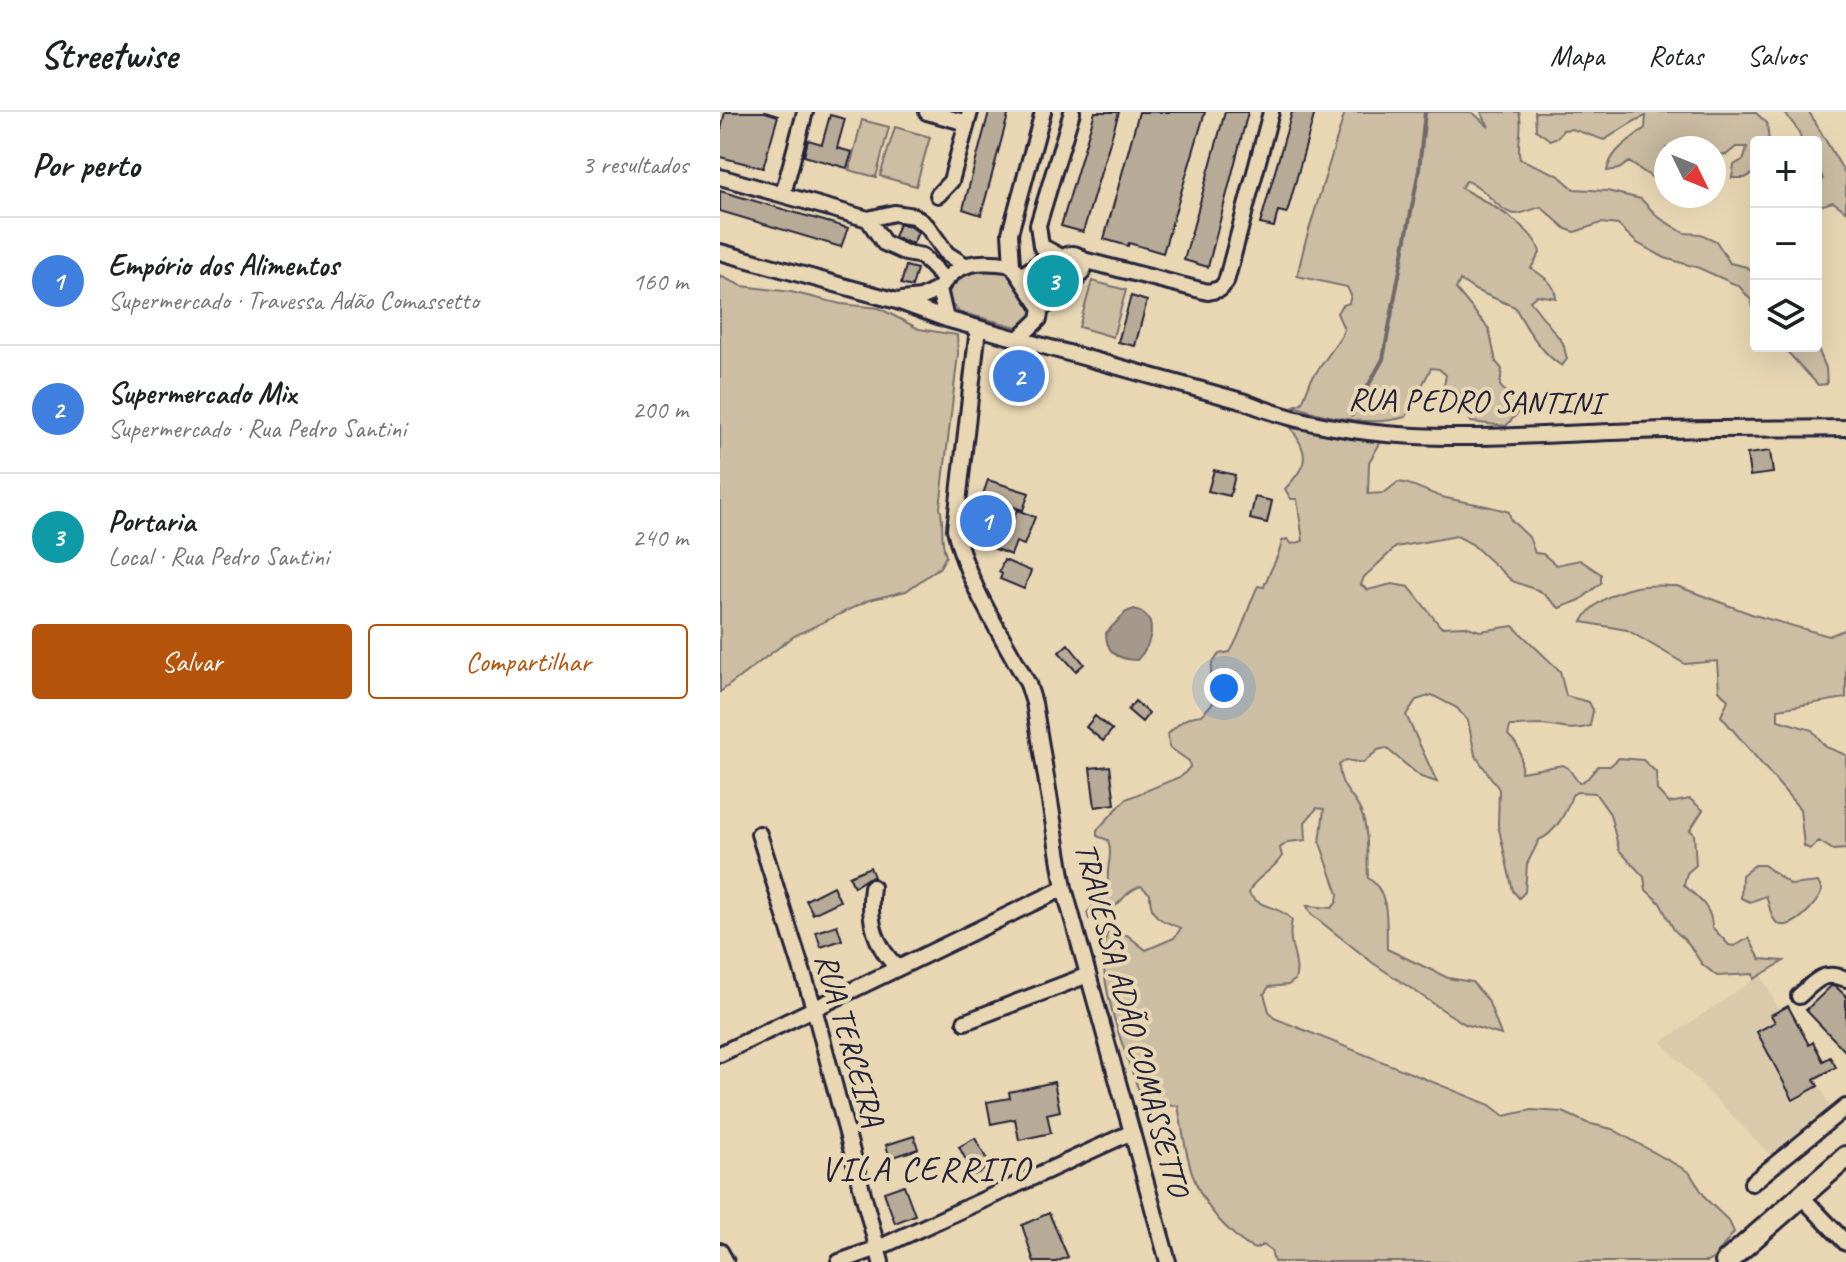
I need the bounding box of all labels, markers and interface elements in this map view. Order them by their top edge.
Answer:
text: Streetwise [40,32,177,79]
text: Mapa [1550,38,1604,73]
text: Rotas [1648,38,1703,73]
text: Salvos [1747,38,1806,73]
north arrow [1654,136,1726,208]
map controls [1750,136,1822,352]
button: + [1750,136,1822,208]
text: Por perto [32,143,140,186]
text: 3 resultados [582,148,688,181]
button: − [1750,208,1822,280]
text: Empório dos Alimentos [108,246,339,284]
pin: 3 [1027,251,1079,311]
text: 1 [52,265,64,298]
text: 160 m [632,265,688,298]
button: layers [1750,280,1822,352]
text: Supermercado · Travessa Adão Comassetto [108,284,479,317]
pin: 2 [993,346,1045,406]
text: Supermercado Mix [108,374,296,412]
street label: RUA PEDRO SANTINI [1348,378,1609,424]
text: 2 [52,393,64,426]
text: 200 m [632,393,688,426]
text: Supermercado · Rua Pedro Santini [108,412,406,445]
pin: 1 [960,491,1012,551]
text: Portaria [108,502,195,540]
text: 3 [52,521,64,554]
text: 240 m [632,521,688,554]
text: Local · Rua Pedro Santini [108,540,329,573]
button: Salvar [32,624,352,699]
button: Compartilhar [368,624,688,699]
your location [1204,668,1244,708]
street label: TRAVESSA ADÃO COMASSETTO [1065,838,1200,1203]
street label: RUA TERCEIRA [806,949,895,1132]
district label: VILA CERRITO [821,1147,1033,1190]

